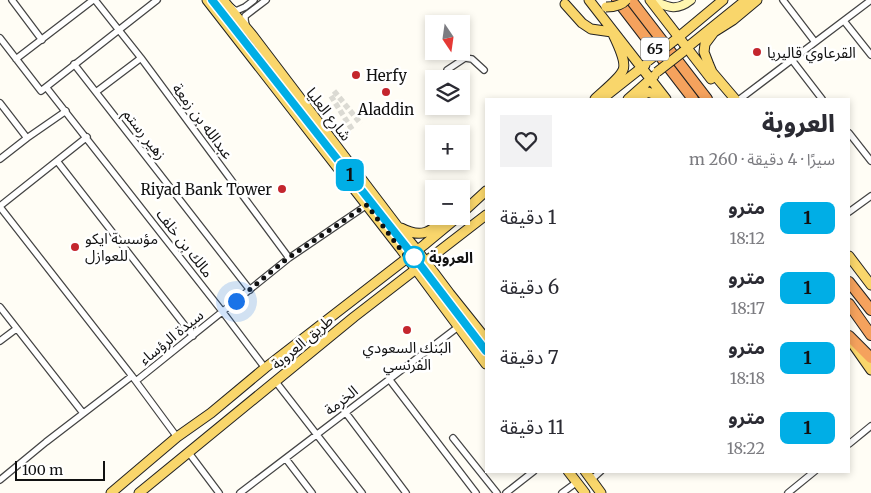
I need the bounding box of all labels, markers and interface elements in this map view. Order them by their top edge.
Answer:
north arrow [425,15,470,60]
map controls [425,15,470,225]
road number: 65 [641,38,669,61]
place label: القرعاوي قاليريا [767,43,856,64]
marker: القرعاوي قاليريا [751,46,763,58]
place label: Herfy [366,66,407,85]
marker: Herfy [350,69,362,81]
button: layers [425,70,470,115]
street label: عبدالله بن زمعة [168,79,238,163]
street label: شارع العليا [300,84,356,147]
marker: Aladdin [380,86,392,98]
place label: Aladdin [357,100,414,119]
street label: زهير رستم [118,105,171,165]
text: العروبة [762,108,835,139]
button: heart [500,115,552,167]
button: + [425,125,470,170]
text: سيرًا · 4 دقيقة · 260 m [689,149,835,169]
line badge: 1 [334,159,366,191]
text: 1 [346,163,354,186]
place label: Riyad Bank Tower [140,180,272,199]
button: − [425,180,470,225]
marker: Riyad Bank Tower [276,183,288,195]
text: مترو [728,195,765,219]
street label: مالك بن خلف [152,205,218,281]
text: 1 دقيقة [500,205,556,229]
text: 1 [803,206,812,229]
text: 18:12 [729,228,765,248]
place label: مؤسسة ايكو للعوازل [85,229,158,265]
marker: مؤسسة ايكو للعوازل [69,241,81,253]
marker: العروبة [403,246,425,268]
place label: العروبة [429,248,473,267]
text: مترو [728,265,765,289]
text: 6 دقيقة [500,275,559,299]
text: 1 [803,276,812,299]
your location [224,289,249,314]
text: 18:17 [730,298,765,318]
street label: سيدة الرؤساء [135,305,207,369]
street label: طريق العروبة [267,311,337,374]
marker: البنك السعودي الفرنسي [401,324,413,336]
text: مترو [728,335,765,359]
place label: البنك السعودي الفرنسي [363,338,451,376]
text: 7 دقيقة [500,345,559,369]
text: 1 [803,346,812,369]
text: 18:18 [730,368,765,388]
street label: الخرمة [320,381,362,419]
text: مترو [728,405,765,429]
text: 11 دقيقة [500,415,564,439]
text: 1 [803,416,812,439]
text: 18:22 [727,438,765,458]
scale bar [15,458,105,481]
text: 100 m [22,461,63,479]

